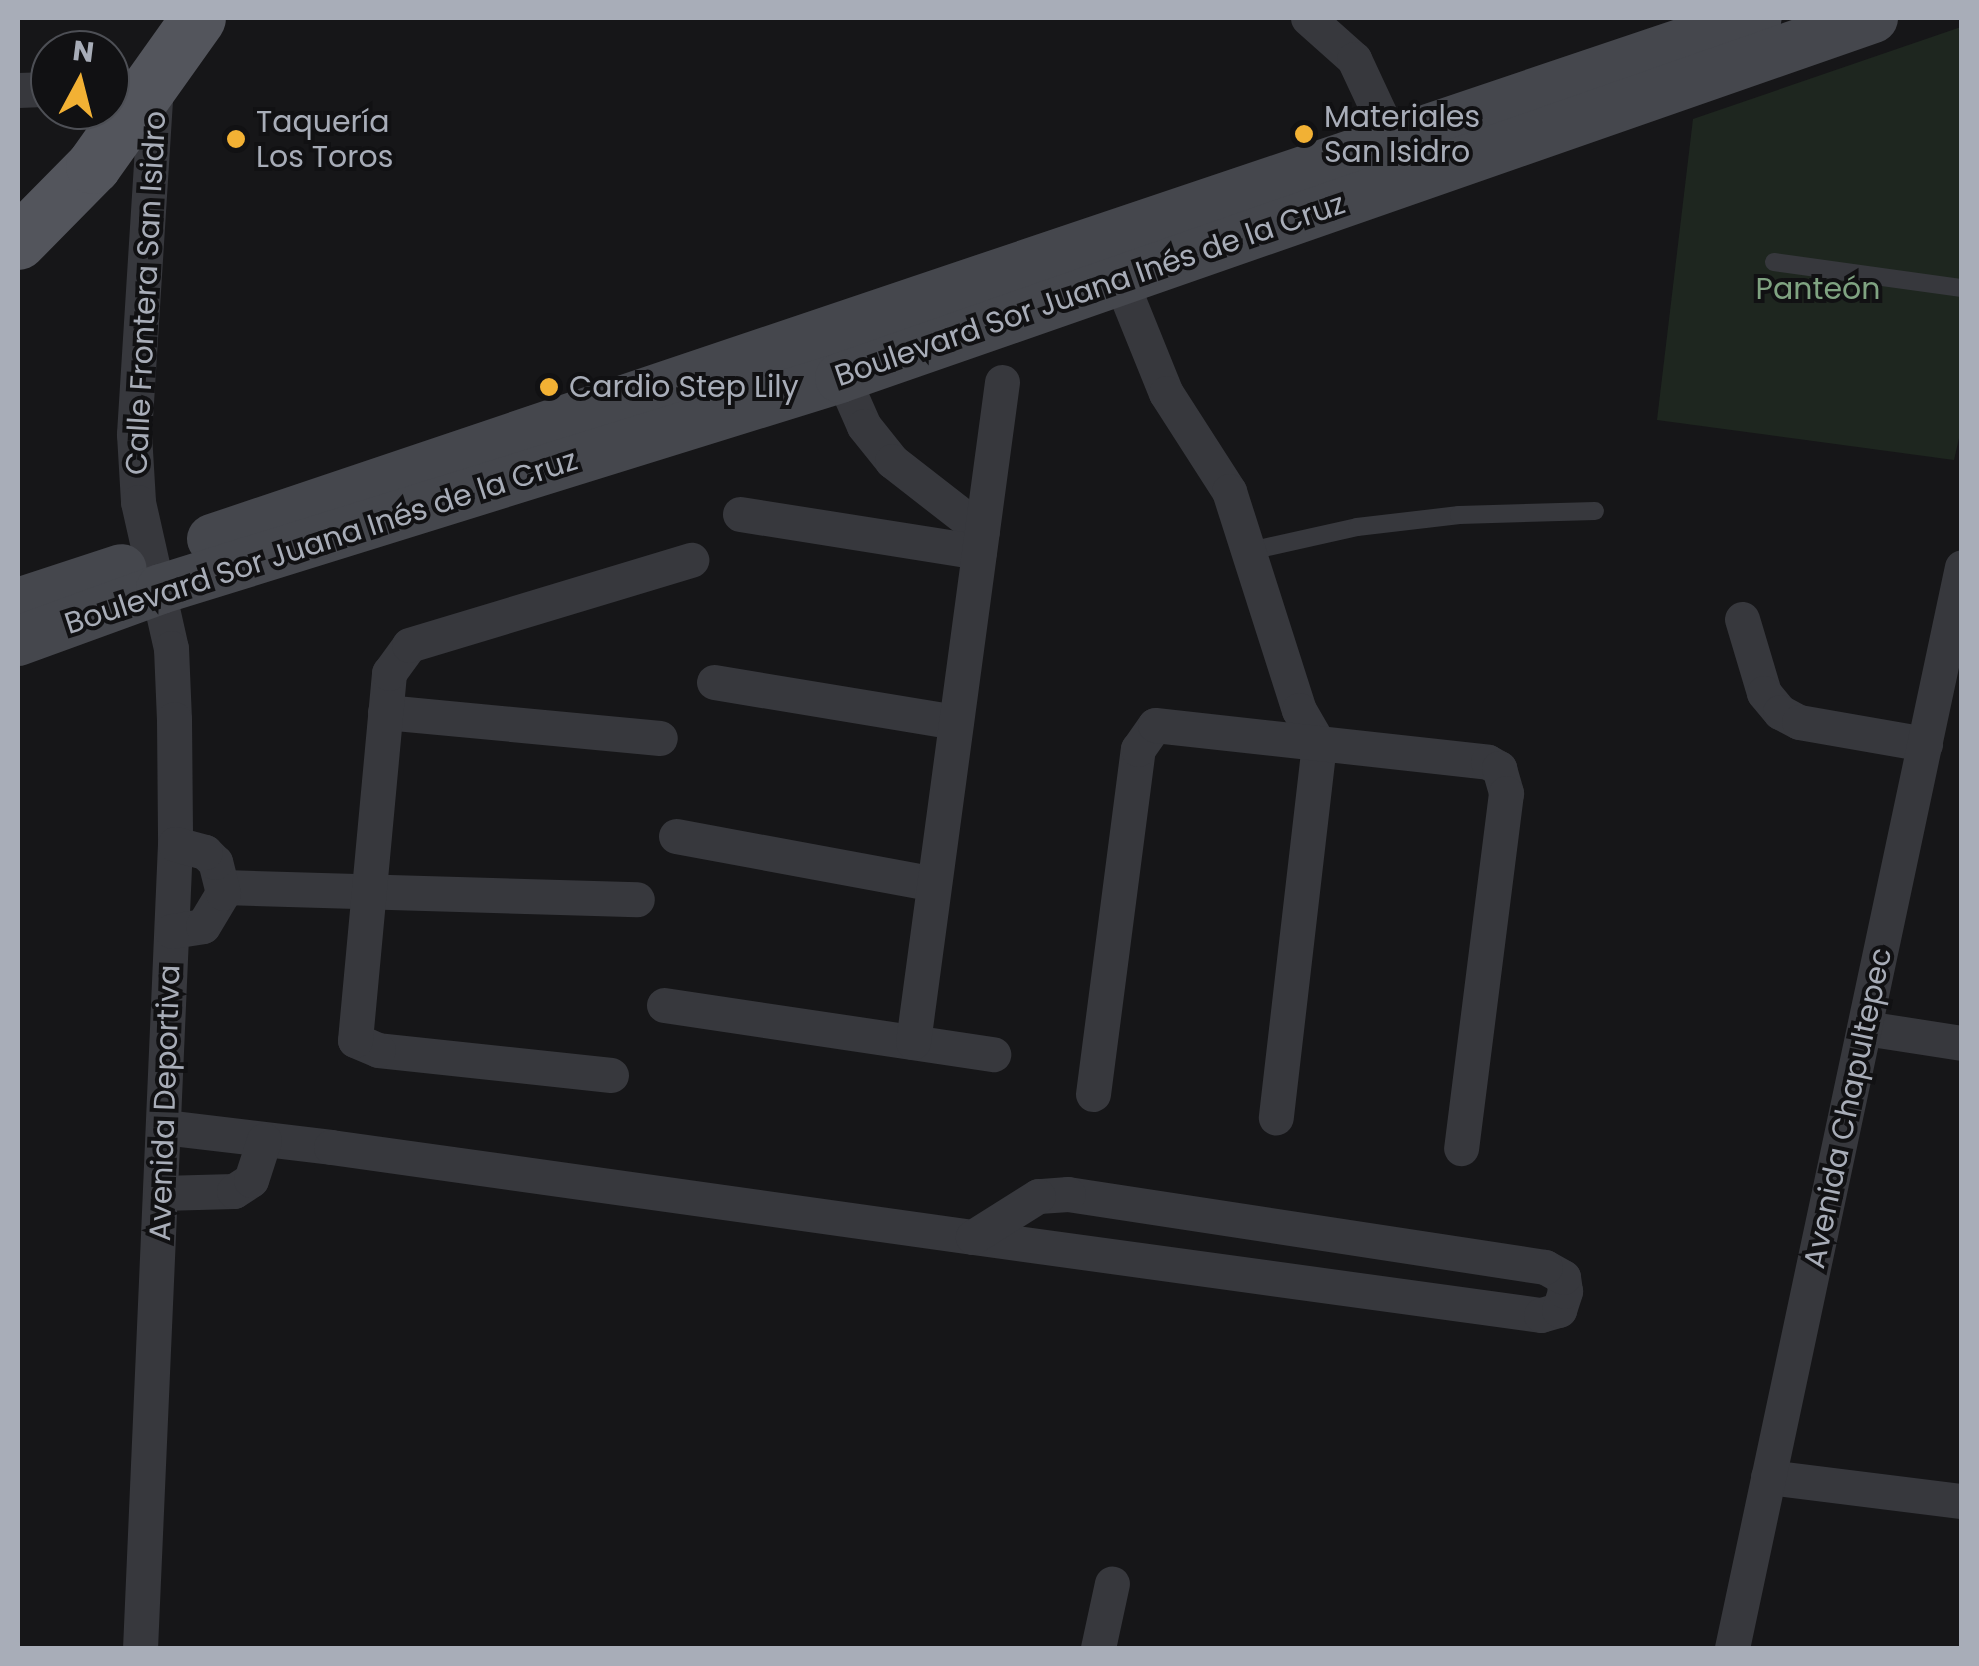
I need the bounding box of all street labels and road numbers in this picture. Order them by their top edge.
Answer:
street label: Calle Frontera San Isidro [118,110,174,476]
street label: Boulevard Sor Juana Inés de la Cruz [830,186,1350,394]
street label: Boulevard Sor Juana Inés de la Cruz [60,442,582,642]
street label: Avenida Chapultepec [1796,944,1900,1272]
street label: Avenida Deportiva [142,964,188,1242]

